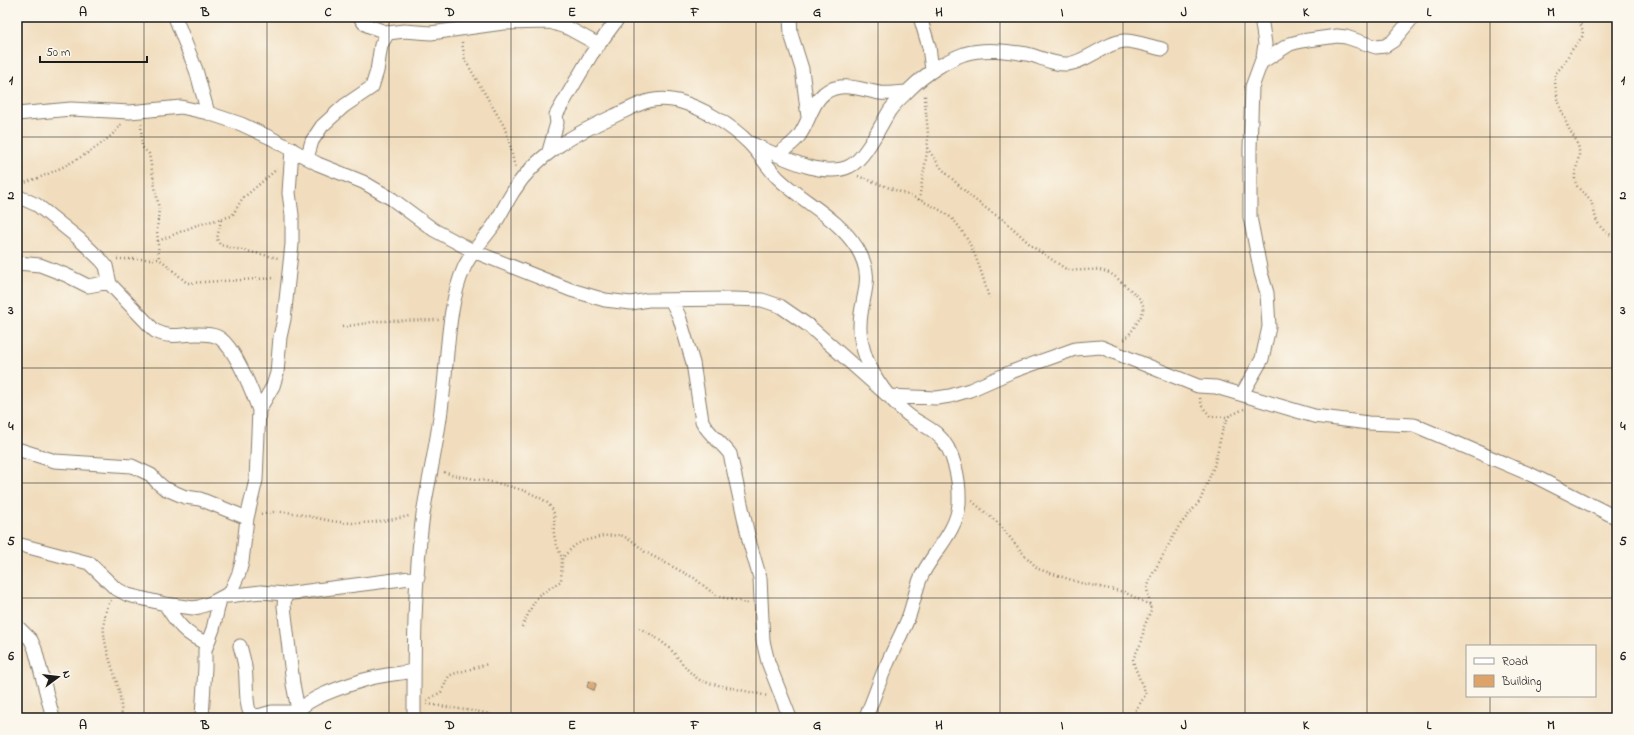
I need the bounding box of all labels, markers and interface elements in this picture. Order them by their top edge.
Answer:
text: A [79,3,87,22]
text: B [200,3,210,22]
text: C [324,3,332,22]
text: D [444,3,455,22]
text: E [568,3,576,22]
text: F [690,3,700,22]
text: G [813,3,821,22]
text: H [935,3,943,22]
text: I [1060,3,1064,22]
text: J [1181,3,1187,22]
text: K [1303,3,1310,22]
text: L [1427,3,1433,22]
text: M [1547,3,1555,22]
scale bar [40,38,147,64]
text: 50 m [46,44,70,62]
text: 1 [9,71,14,90]
text: 1 [1621,71,1626,90]
text: 2 [7,186,15,205]
text: 2 [1619,186,1627,205]
text: 3 [7,301,14,320]
text: 3 [1619,301,1626,320]
text: 4 [7,417,14,436]
text: 4 [1619,417,1626,436]
text: 5 [7,532,15,551]
text: 5 [1619,532,1627,551]
legend [1466,645,1596,697]
text: 6 [7,647,14,666]
text: 6 [1619,647,1626,666]
text: Road [1502,653,1528,671]
north arrow [38,657,78,697]
text: N [58,669,75,680]
text: Building [1501,673,1541,692]
text: A [79,716,87,735]
text: B [200,716,210,735]
text: C [324,716,332,735]
text: D [444,716,455,735]
text: E [568,716,576,735]
text: F [690,716,700,735]
text: G [813,716,821,735]
text: H [935,716,943,735]
text: I [1060,716,1064,735]
text: J [1181,716,1187,735]
text: K [1303,716,1310,735]
text: L [1427,716,1433,735]
text: M [1547,716,1555,735]

